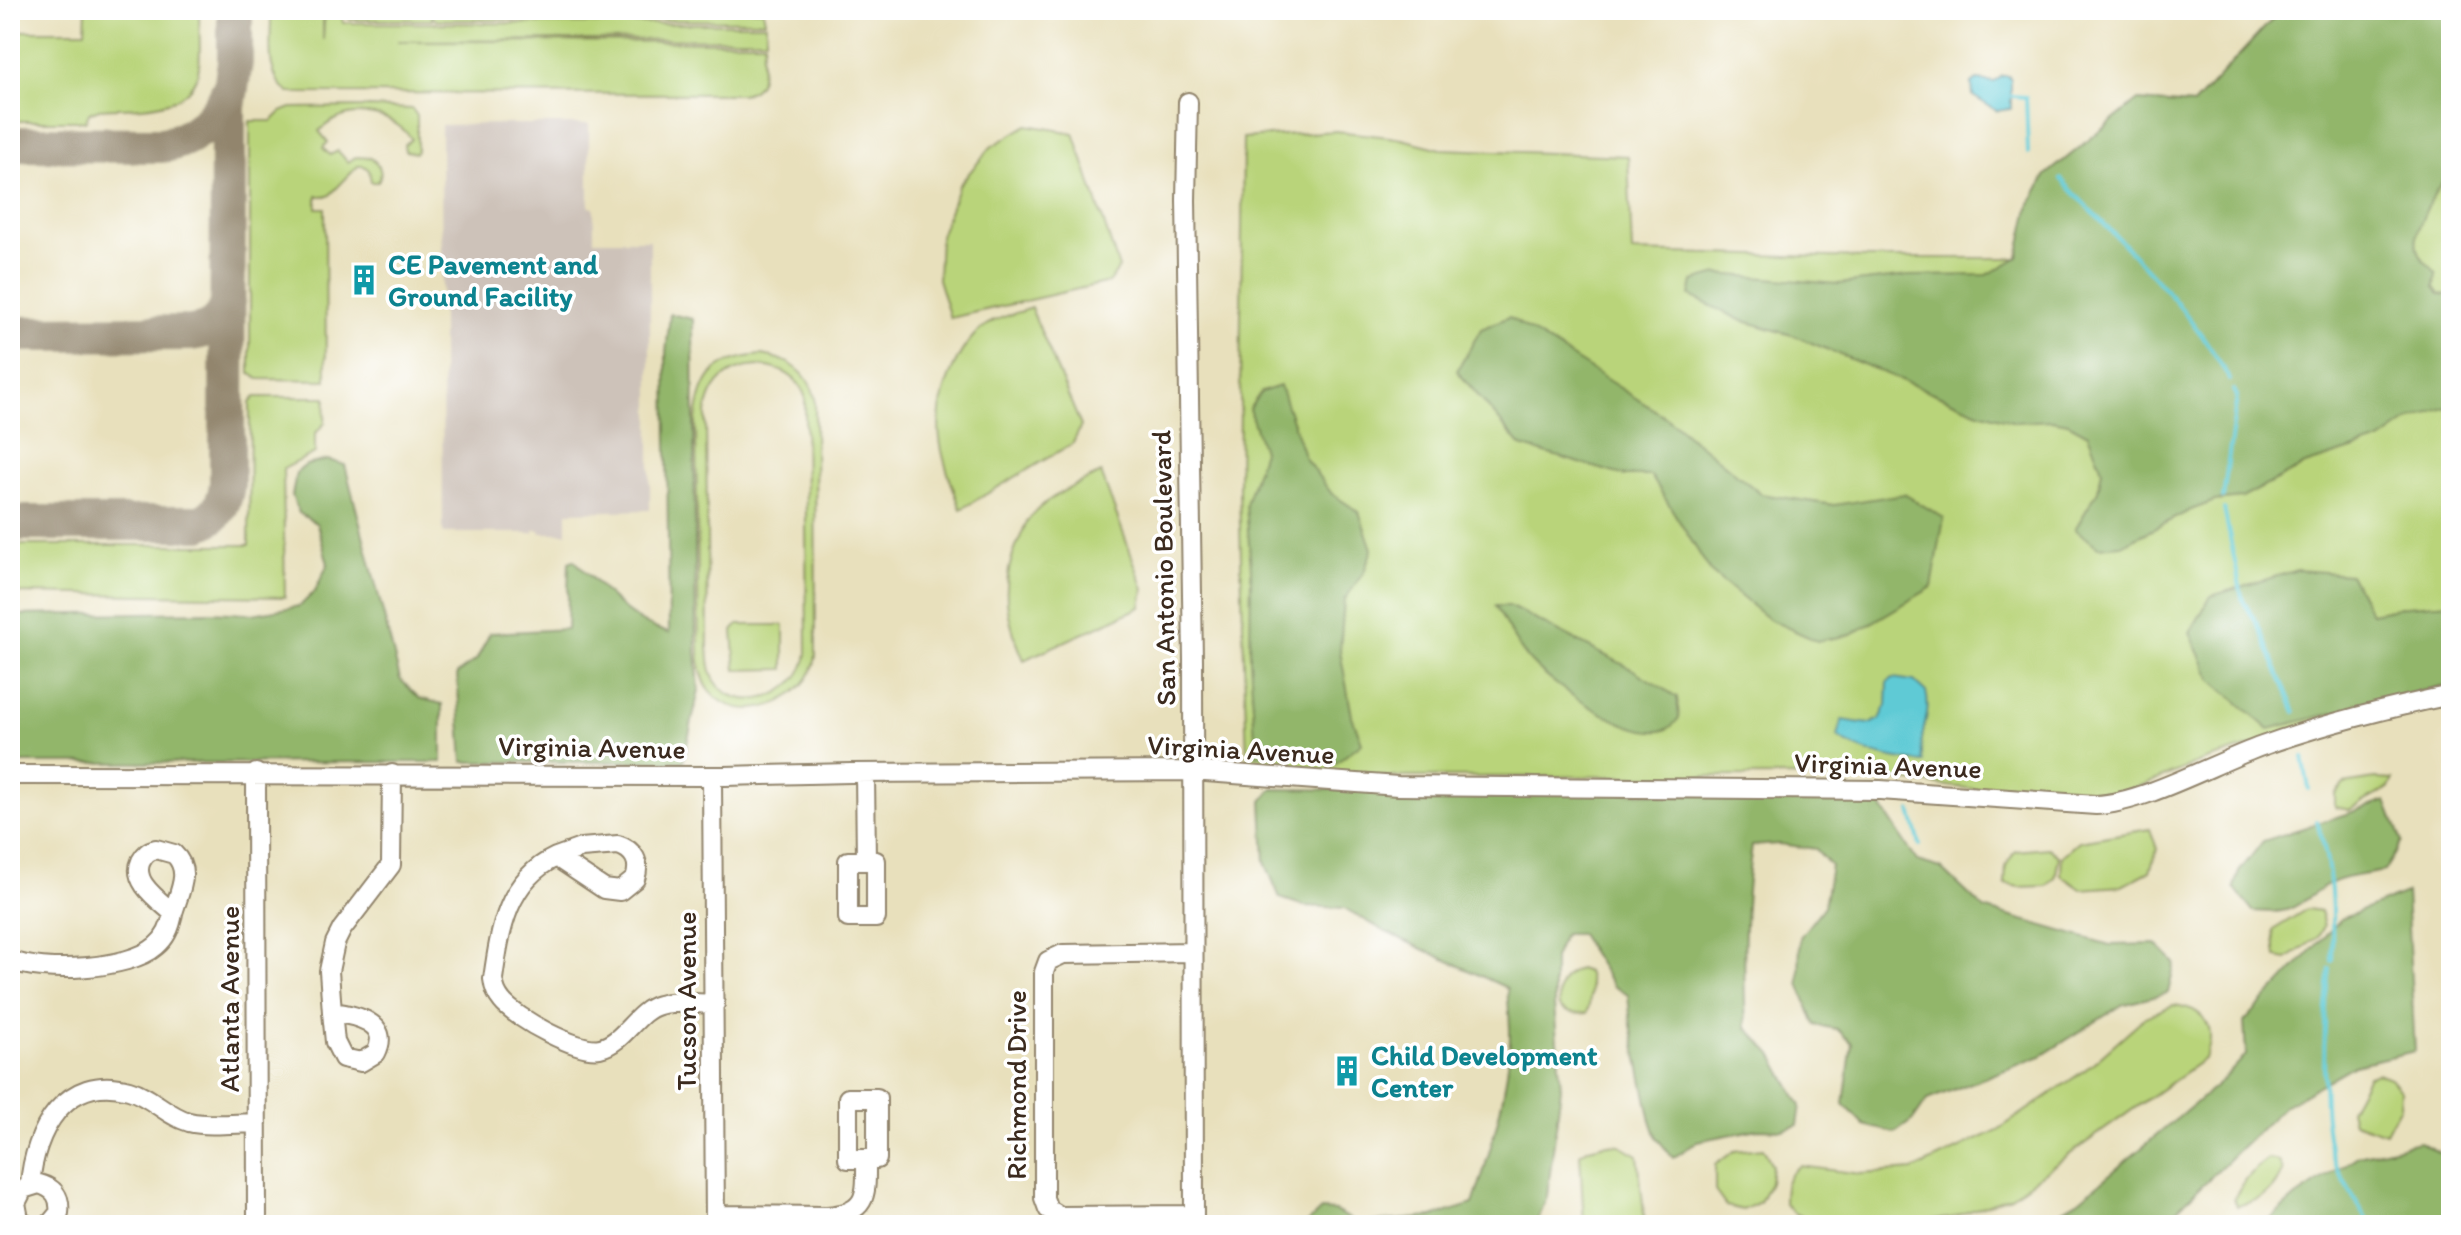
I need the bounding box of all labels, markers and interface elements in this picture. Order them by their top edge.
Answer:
place label: CE Pavement and Ground Facility [388,247,599,313]
building icon: CE Pavement and Ground Facility [347,263,381,297]
street label: San Antonio Boulevard [1144,429,1182,706]
street label: Virginia Avenue [1146,727,1336,771]
street label: Virginia Avenue [498,728,686,766]
street label: Virginia Avenue [1794,745,1982,785]
street label: Atlanta Avenue [212,906,246,1092]
street label: Tucson Avenue [669,912,703,1090]
street label: Richmond Drive [999,990,1033,1180]
place label: Child Development Center [1371,1038,1598,1104]
building icon: Child Development Center [1330,1054,1364,1088]

